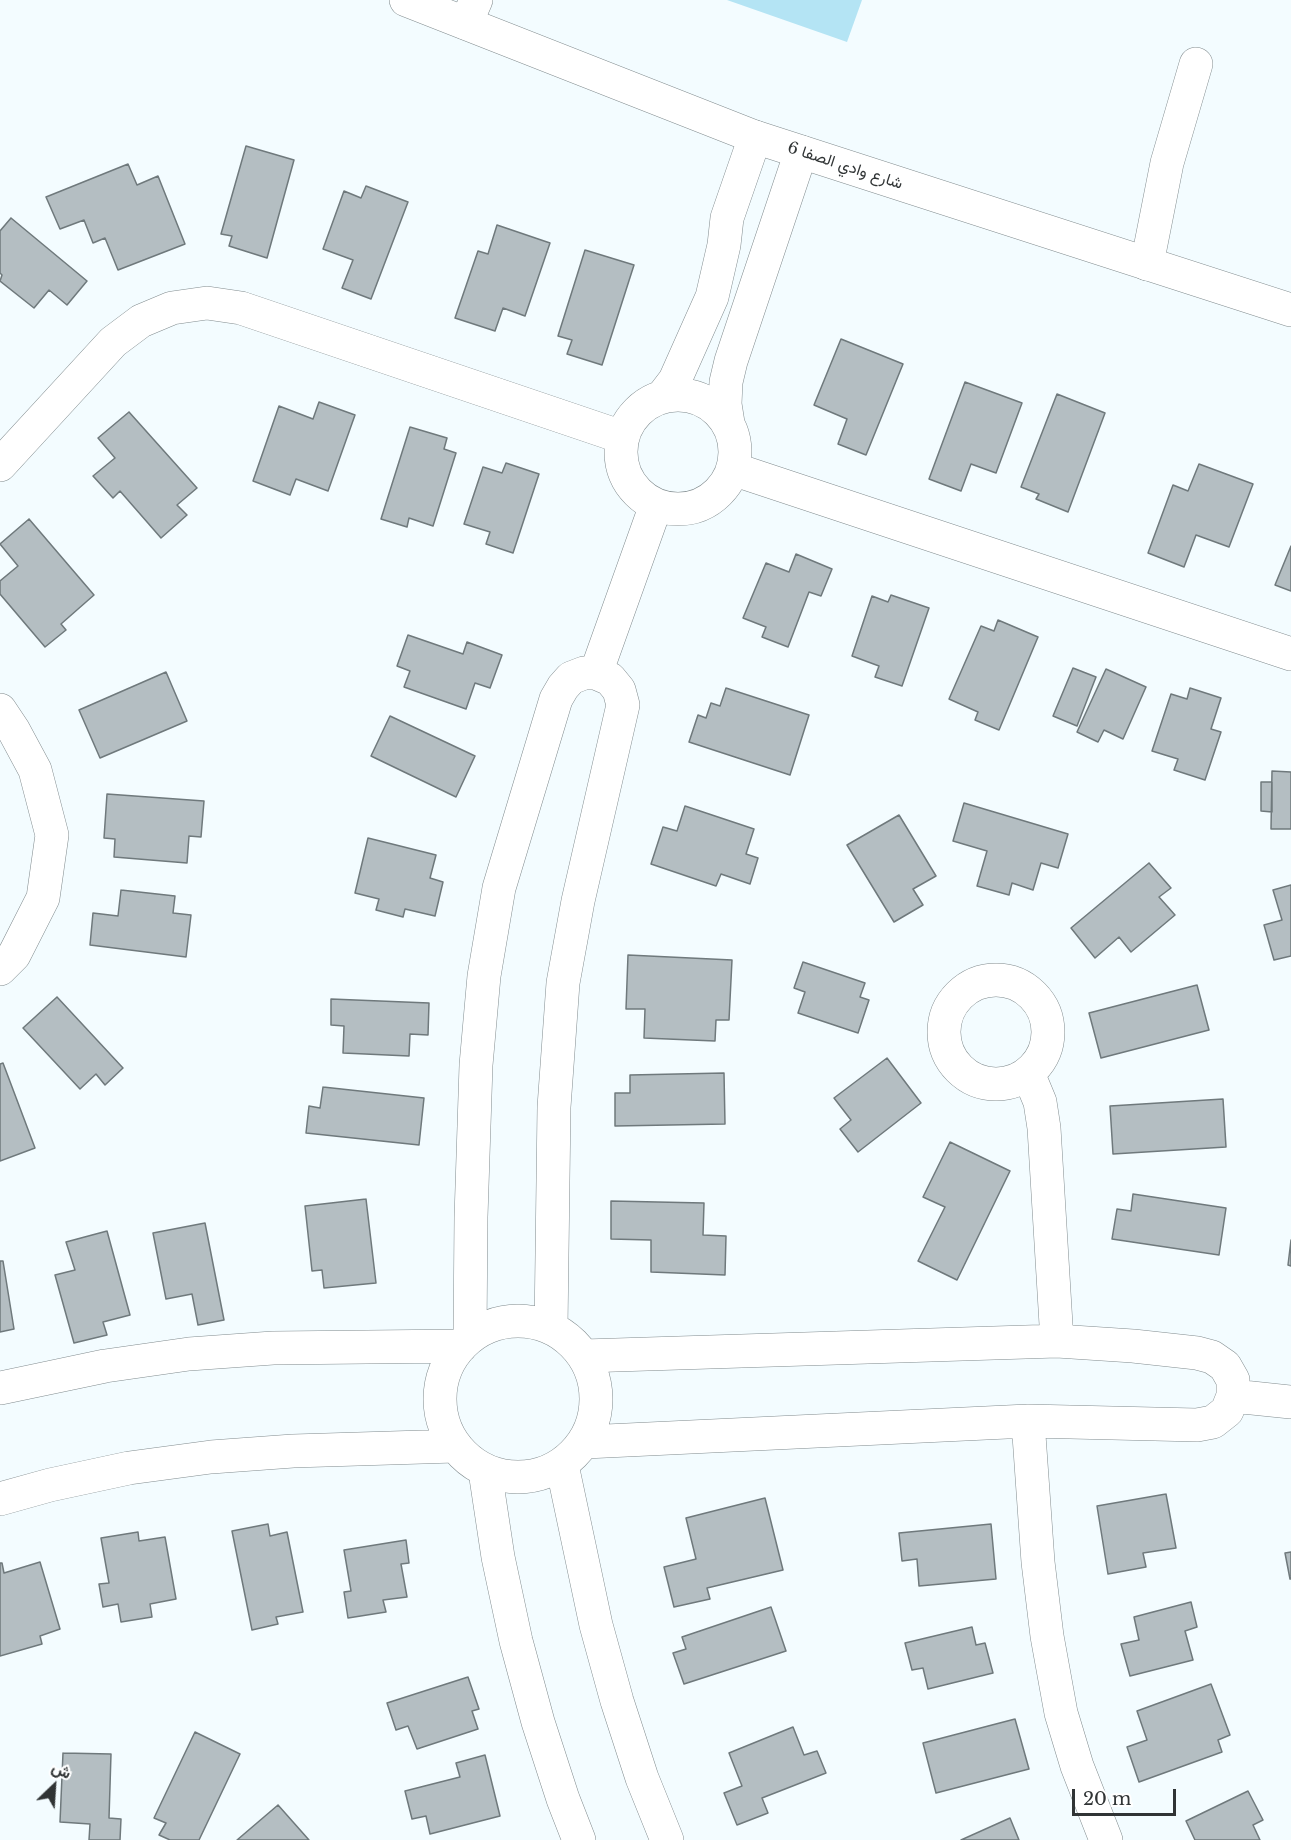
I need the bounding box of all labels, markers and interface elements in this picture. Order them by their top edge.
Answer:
street label: شارع وادي الصفا 6 [785,138,905,194]
north arrow [24,1756,84,1816]
text: ش [49,1757,75,1783]
scale bar [1075,1777,1178,1815]
text: 20 m [1083,1788,1131,1810]

